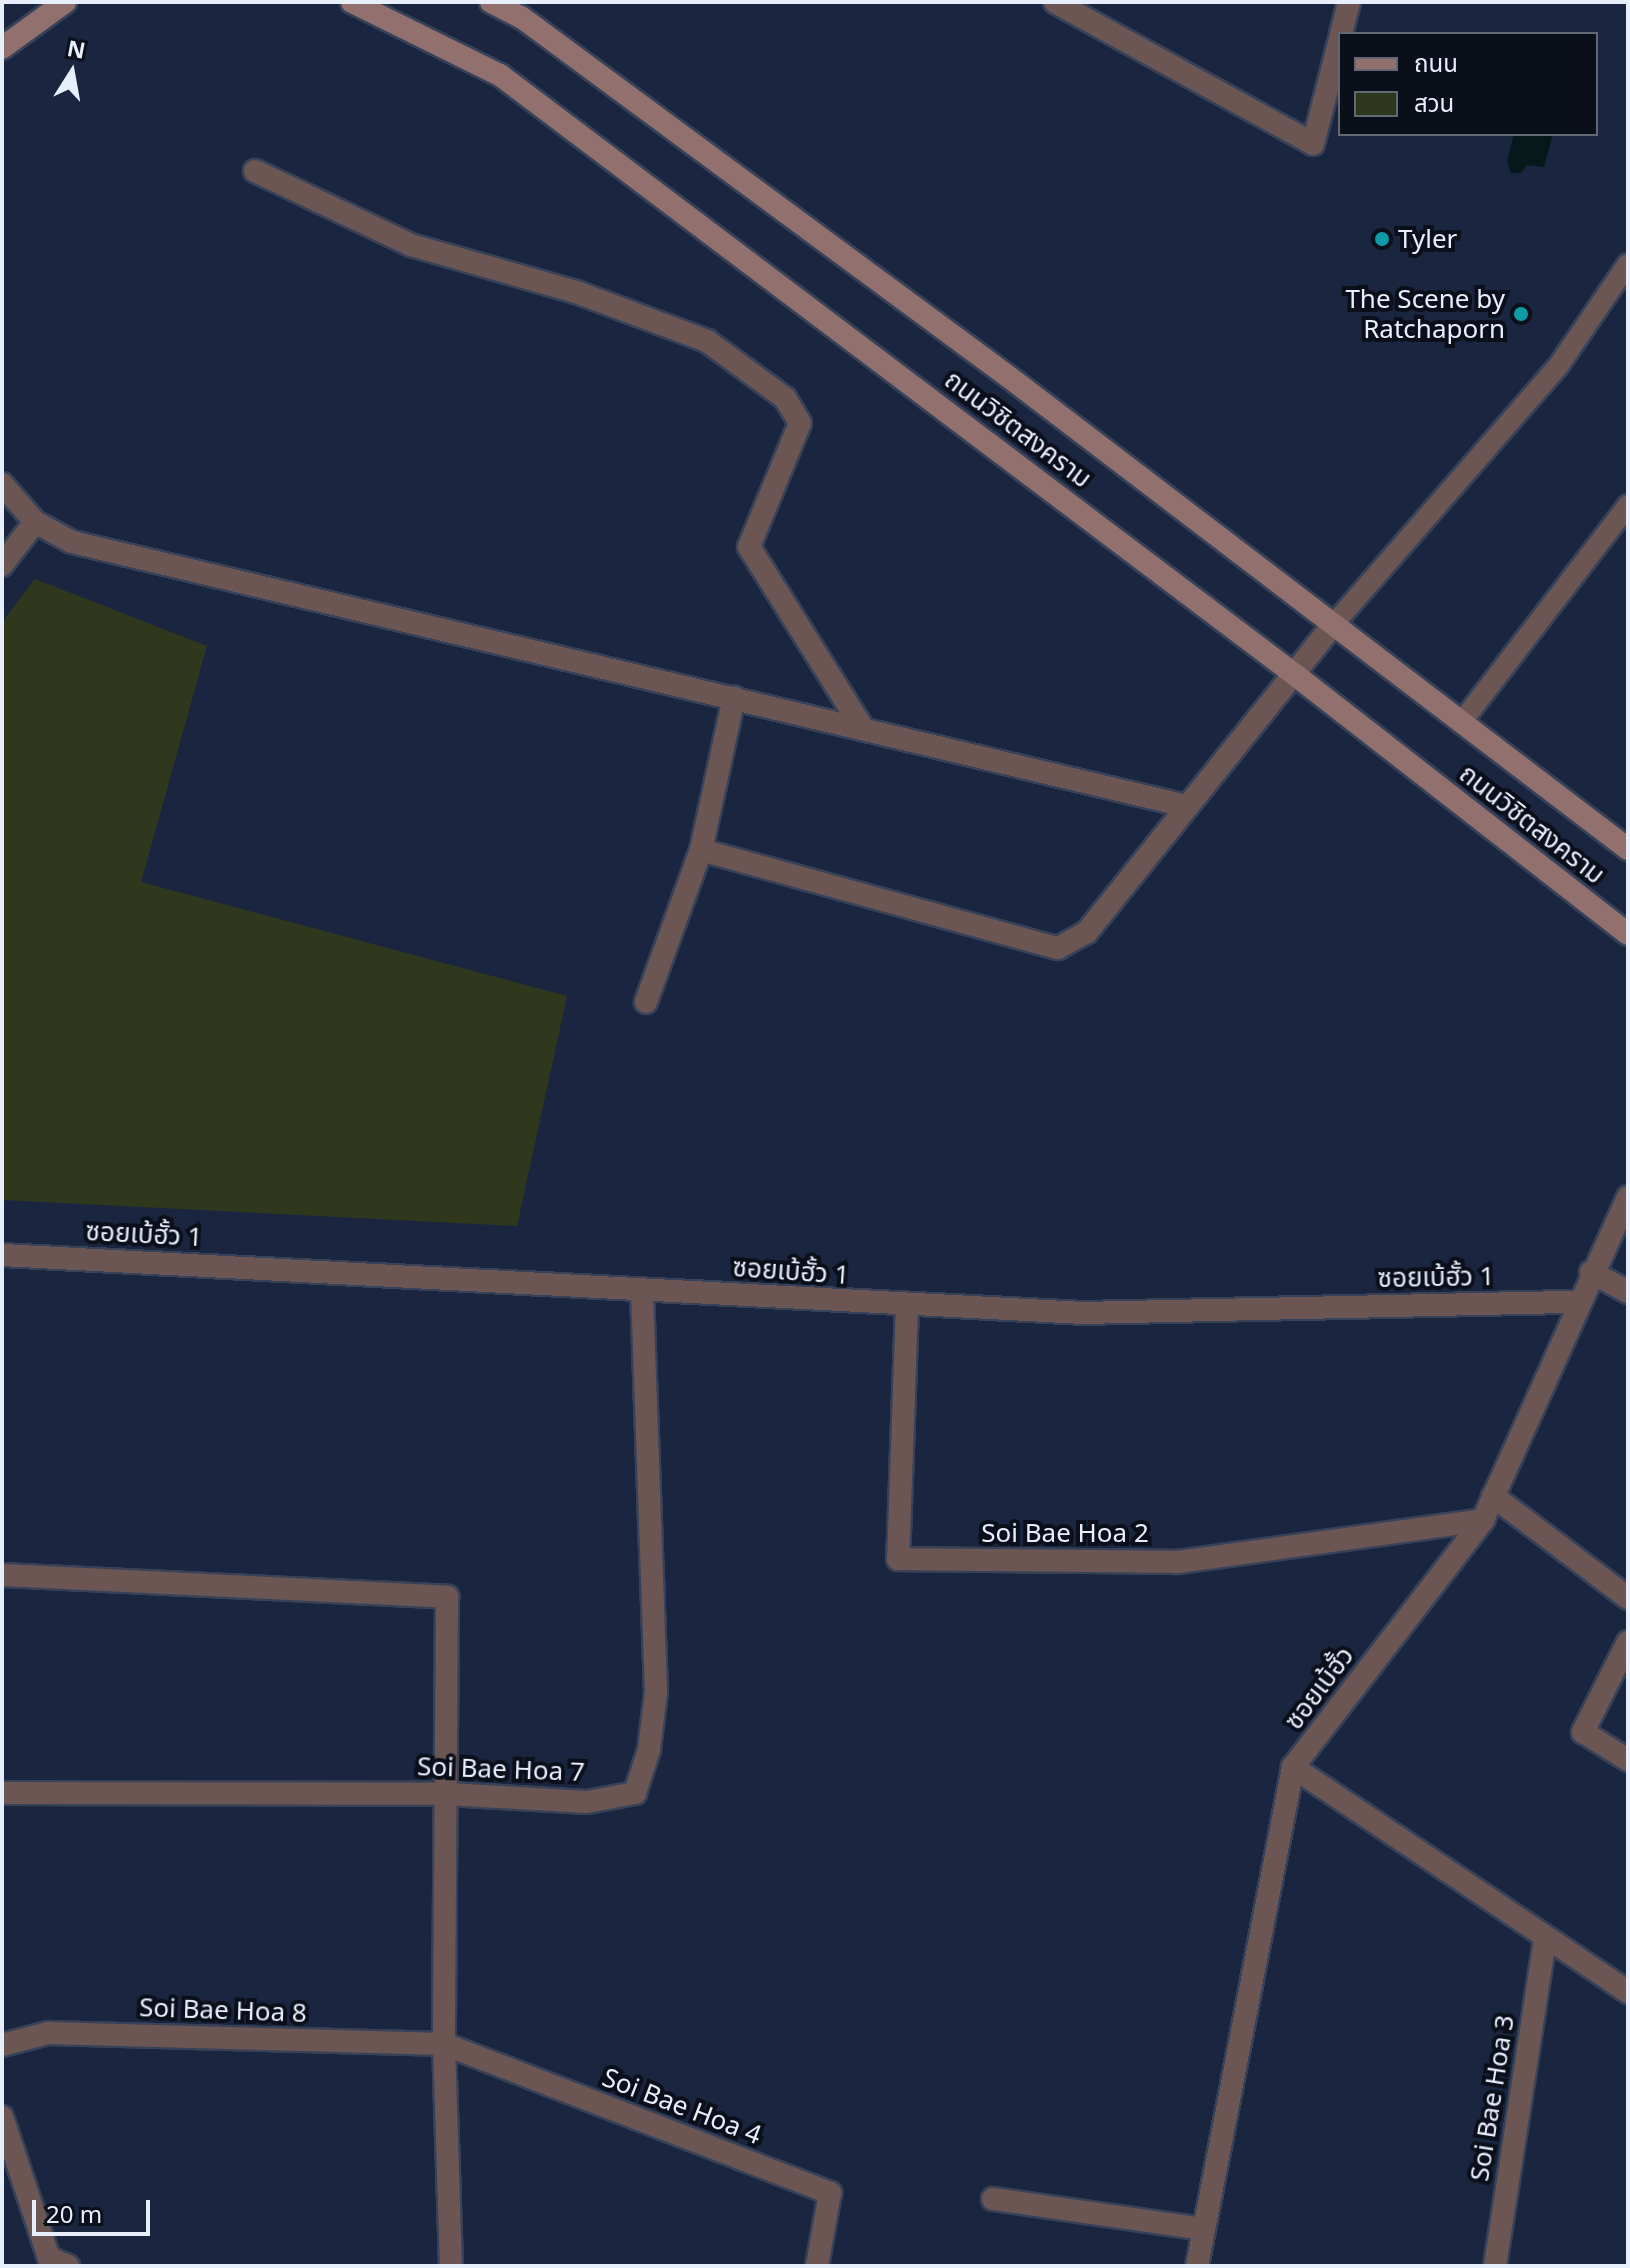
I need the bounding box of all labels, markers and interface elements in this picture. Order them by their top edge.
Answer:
north arrow [32,32,112,112]
text: N [65,32,88,65]
legend [1338,32,1598,136]
text: ถนน [1414,46,1458,79]
text: สวน [1414,86,1454,119]
place label: Tyler [1398,223,1457,255]
marker: Tyler [1373,230,1391,248]
place label: The Scene by Ratchaporn [1345,283,1505,344]
marker: The Scene by Ratchaporn [1512,305,1530,323]
street label: ถนนวิชิตสงคราม [939,364,1097,494]
street label: ถนนวิชิตสงคราม [1453,758,1611,890]
street label: ซอยเบ้ฮั้ว 1 [85,1215,203,1253]
street label: ซอยเบ้ฮั้ว 1 [732,1251,850,1291]
street label: ซอยเบ้ฮั้ว 1 [1377,1260,1495,1294]
street label: Soi Bae Hoa 2 [981,1517,1149,1549]
street label: ซอยเบ้ฮั้ว [1278,1641,1360,1735]
street label: Soi Bae Hoa 7 [417,1750,585,1788]
street label: Soi Bae Hoa 8 [139,1991,307,2029]
street label: Soi Bae Hoa 3 [1463,2013,1521,2183]
street label: Soi Bae Hoa 4 [598,2061,766,2151]
scale bar [36,2184,154,2234]
text: 20 m [46,2197,102,2230]

